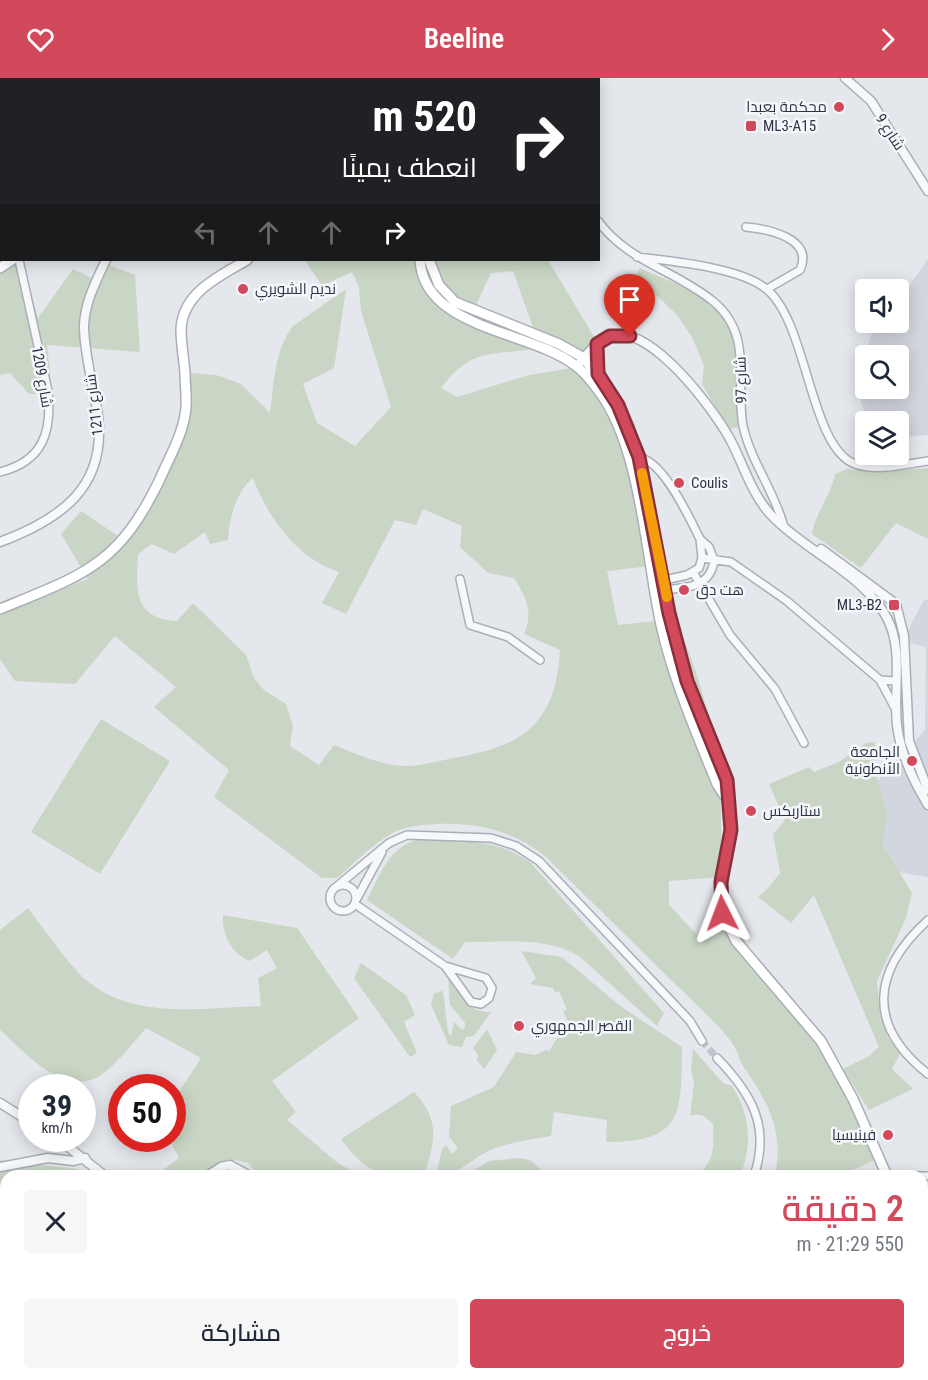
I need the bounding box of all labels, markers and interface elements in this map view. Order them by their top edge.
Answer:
icon: heart [24,23,57,56]
text: Beeline [424,23,504,55]
icon: forward [871,23,904,56]
text: 520 m [372,92,477,141]
place label: محكمة بعبدا [746,98,827,116]
marker: محكمة بعبدا [832,100,846,114]
icon: right [498,102,576,180]
street label: شارع 9 [870,110,908,155]
place label: ML3-A15 [763,117,816,135]
marker: ML3-A15 [744,119,758,133]
text: انعطف يمينًا [341,152,477,184]
icon: left [189,216,222,249]
icon: ahead [252,216,285,249]
icon: ahead [315,216,348,249]
icon: right [378,216,411,249]
pin [604,274,655,336]
map controls [855,279,909,465]
button: sound [855,279,909,333]
place label: نديم الشويري [255,280,336,301]
marker: نديم الشويري [236,282,250,296]
icon: arrive [613,283,646,316]
street label: شارع 1209 [26,345,56,410]
button: search [855,345,909,399]
street label: شارع 97 [732,356,752,404]
street label: شارع 1211 [81,373,109,437]
button: layers [855,411,909,465]
place label: Coulis [691,474,728,492]
marker: Coulis [672,476,686,490]
place label: هت دق [696,581,744,600]
marker: هت دق [677,583,691,597]
place label: ML3-B2 [837,596,882,614]
marker: ML3-B2 [887,598,901,612]
place label: الجامعة الأنطونية [845,743,900,778]
marker: الجامعة الأنطونية [905,754,919,768]
place label: ستاربكس [763,802,821,821]
marker: ستاربكس [744,804,758,818]
position arrow [690,881,754,945]
place label: القصر الجمهوري [531,1017,632,1038]
marker: القصر الجمهوري [512,1019,526,1033]
speed limit sign: 50 [108,1074,186,1152]
text: 39 [42,1088,72,1123]
text: km/h [42,1119,72,1137]
place label: فينيسيا [832,1126,876,1144]
marker: فينيسيا [881,1128,895,1142]
text: 2 دقيقة [782,1188,904,1230]
button: close [24,1190,87,1253]
text: 550 m · 21:29 [797,1232,904,1256]
button: مشاركة [24,1299,458,1368]
button: خروج [470,1299,904,1368]

